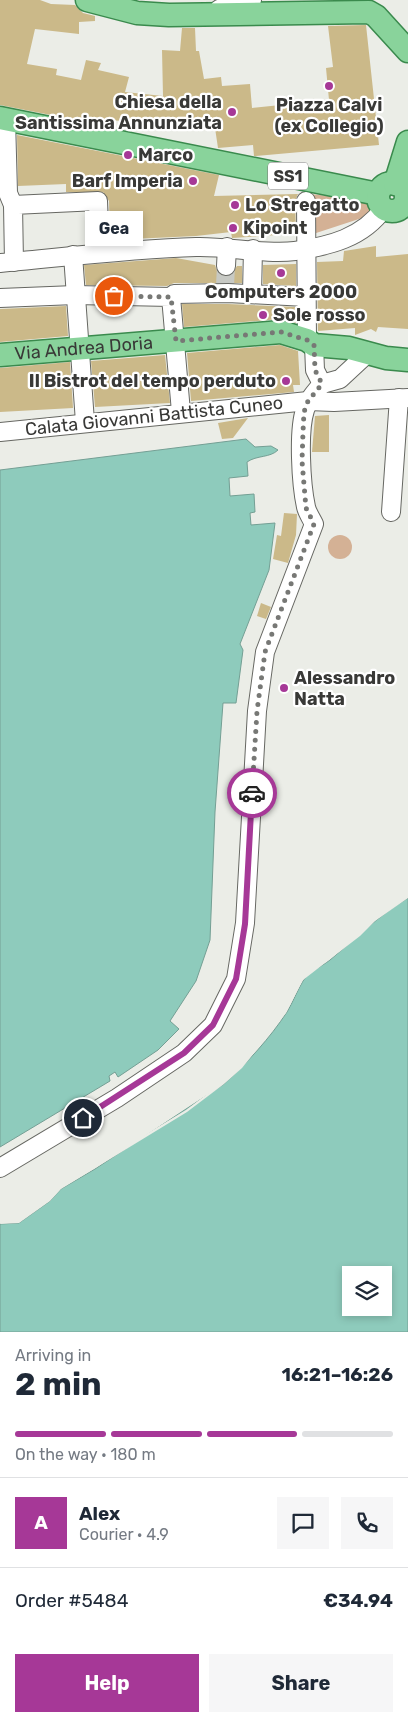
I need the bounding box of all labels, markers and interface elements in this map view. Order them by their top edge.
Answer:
marker: Piazza Calvi (ex Collegio) [323,80,335,92]
place label: Chiesa della Santissima Annunziata [15,91,222,134]
place label: Piazza Calvi (ex Collegio) [274,94,384,137]
marker: Chiesa della Santissima Annunziata [226,106,238,118]
place label: Marco [138,144,193,166]
marker: Marco [122,149,134,161]
road number: SS1 [268,162,308,190]
place label: Barf Imperia [72,170,183,192]
marker: Barf Imperia [187,175,199,187]
place label: Lo Stregatto [245,194,359,216]
marker: Lo Stregatto [229,199,241,211]
callout: Gea [85,211,143,246]
place label: Kipoint [243,217,307,239]
text: Gea [99,219,129,238]
marker: Kipoint [227,222,239,234]
marker: Computers 2000 [275,267,287,279]
pin [93,275,135,317]
place label: Computers 2000 [205,281,357,303]
icon: bag [100,282,128,310]
place label: Sole rosso [273,304,366,326]
marker: Sole rosso [257,309,269,321]
street label: Via Andrea Doria [14,332,154,365]
place label: Il Bistrot del tempo perduto [29,370,276,392]
marker: Il Bistrot del tempo perduto [280,375,292,387]
street label: Calata Giovanni Battista Cuneo [24,392,284,440]
place label: Alessandro Natta [294,667,395,710]
marker: Alessandro Natta [278,682,290,694]
courier [227,768,277,818]
icon: car [238,779,266,807]
pin [62,1097,104,1139]
icon: home [69,1104,97,1132]
map controls [342,1266,392,1316]
button: layers [342,1266,392,1316]
text: Arriving in [15,1346,91,1365]
text: 16:21–16:26 [282,1363,393,1386]
text: 2 min [15,1365,102,1403]
text: On the way · 180 m [15,1445,156,1464]
button: chat [277,1497,329,1549]
button: phone [341,1497,393,1549]
text: Alex [79,1502,120,1525]
text: A [34,1511,48,1534]
text: Courier · 4.9 [79,1525,169,1544]
text: Order #5484 [15,1589,128,1612]
text: €34.94 [323,1589,393,1612]
button: Help [15,1654,199,1712]
button: Share [209,1654,393,1712]

